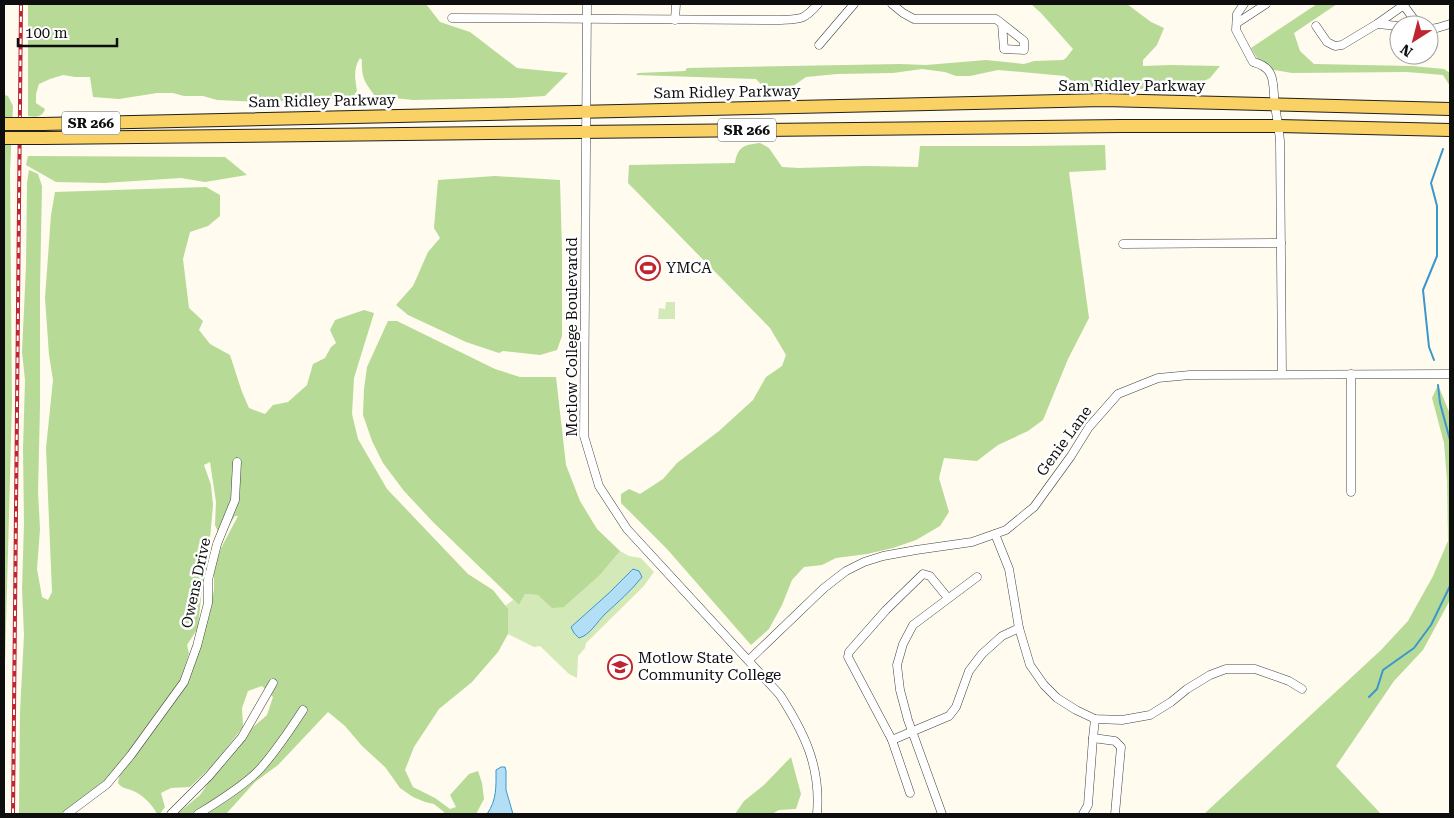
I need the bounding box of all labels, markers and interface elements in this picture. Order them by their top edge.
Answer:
scale bar [18,15,116,47]
north arrow [1389,15,1439,65]
text: 100 m [25,24,68,42]
text: N [1397,41,1415,60]
street label: Sam Ridley Parkway [1059,77,1206,95]
street label: Sam Ridley Parkway [653,82,801,102]
street label: Sam Ridley Parkway [248,91,396,111]
road number: SR 266 [62,112,120,134]
road number: SR 266 [718,118,776,142]
street label: Motlow College Boulevardd [563,237,581,437]
sports icon: YMCA [635,255,661,281]
place label: YMCA [666,259,712,277]
street label: Genie Lane [1033,402,1095,480]
street label: Owens Drive [178,536,214,630]
place label: Motlow State Community College [638,649,781,684]
school or university icon: Motlow State Community College [607,654,633,680]

